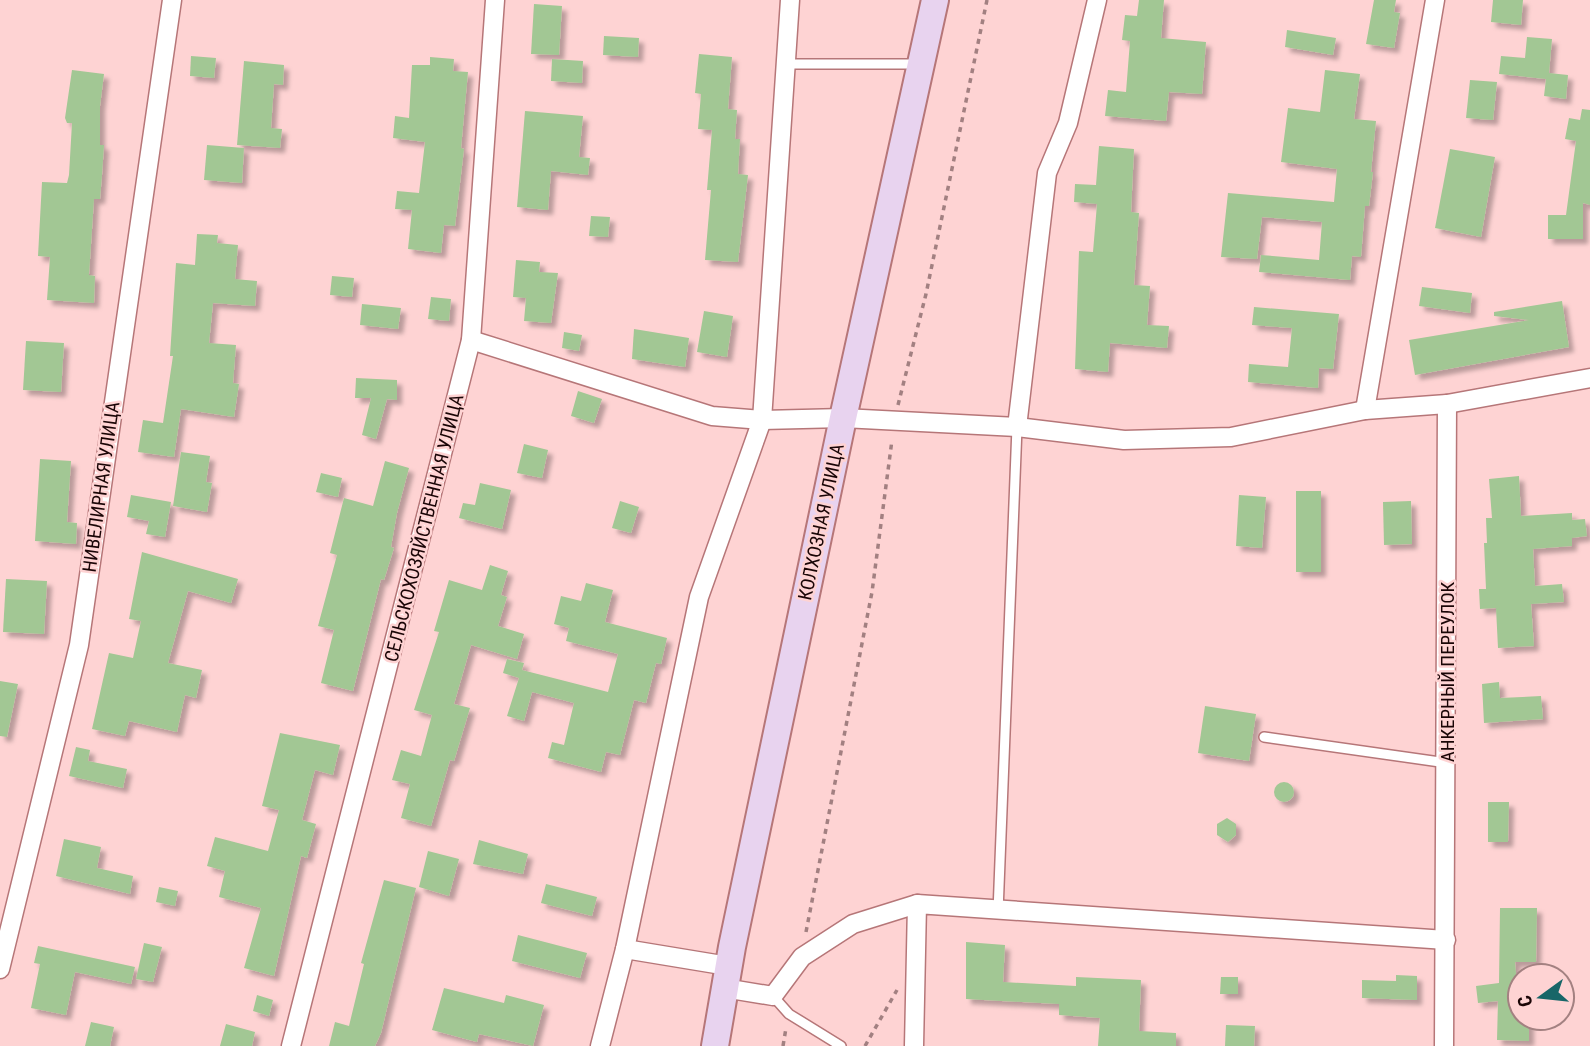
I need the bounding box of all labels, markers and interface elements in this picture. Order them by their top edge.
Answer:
street label: СЕЛЬСКОХОЗЯЙСТВЕННАЯ УЛИЦА [380,392,468,664]
street label: НИВЕЛИРНАЯ УЛИЦА [78,400,124,574]
street label: КОЛХОЗНАЯ УЛИЦА [793,442,849,602]
street label: АНКЕРНЫЙ ПЕРЕУЛОК [1436,581,1459,762]
north arrow [1506,962,1576,1032]
text: С [1513,993,1538,1009]

